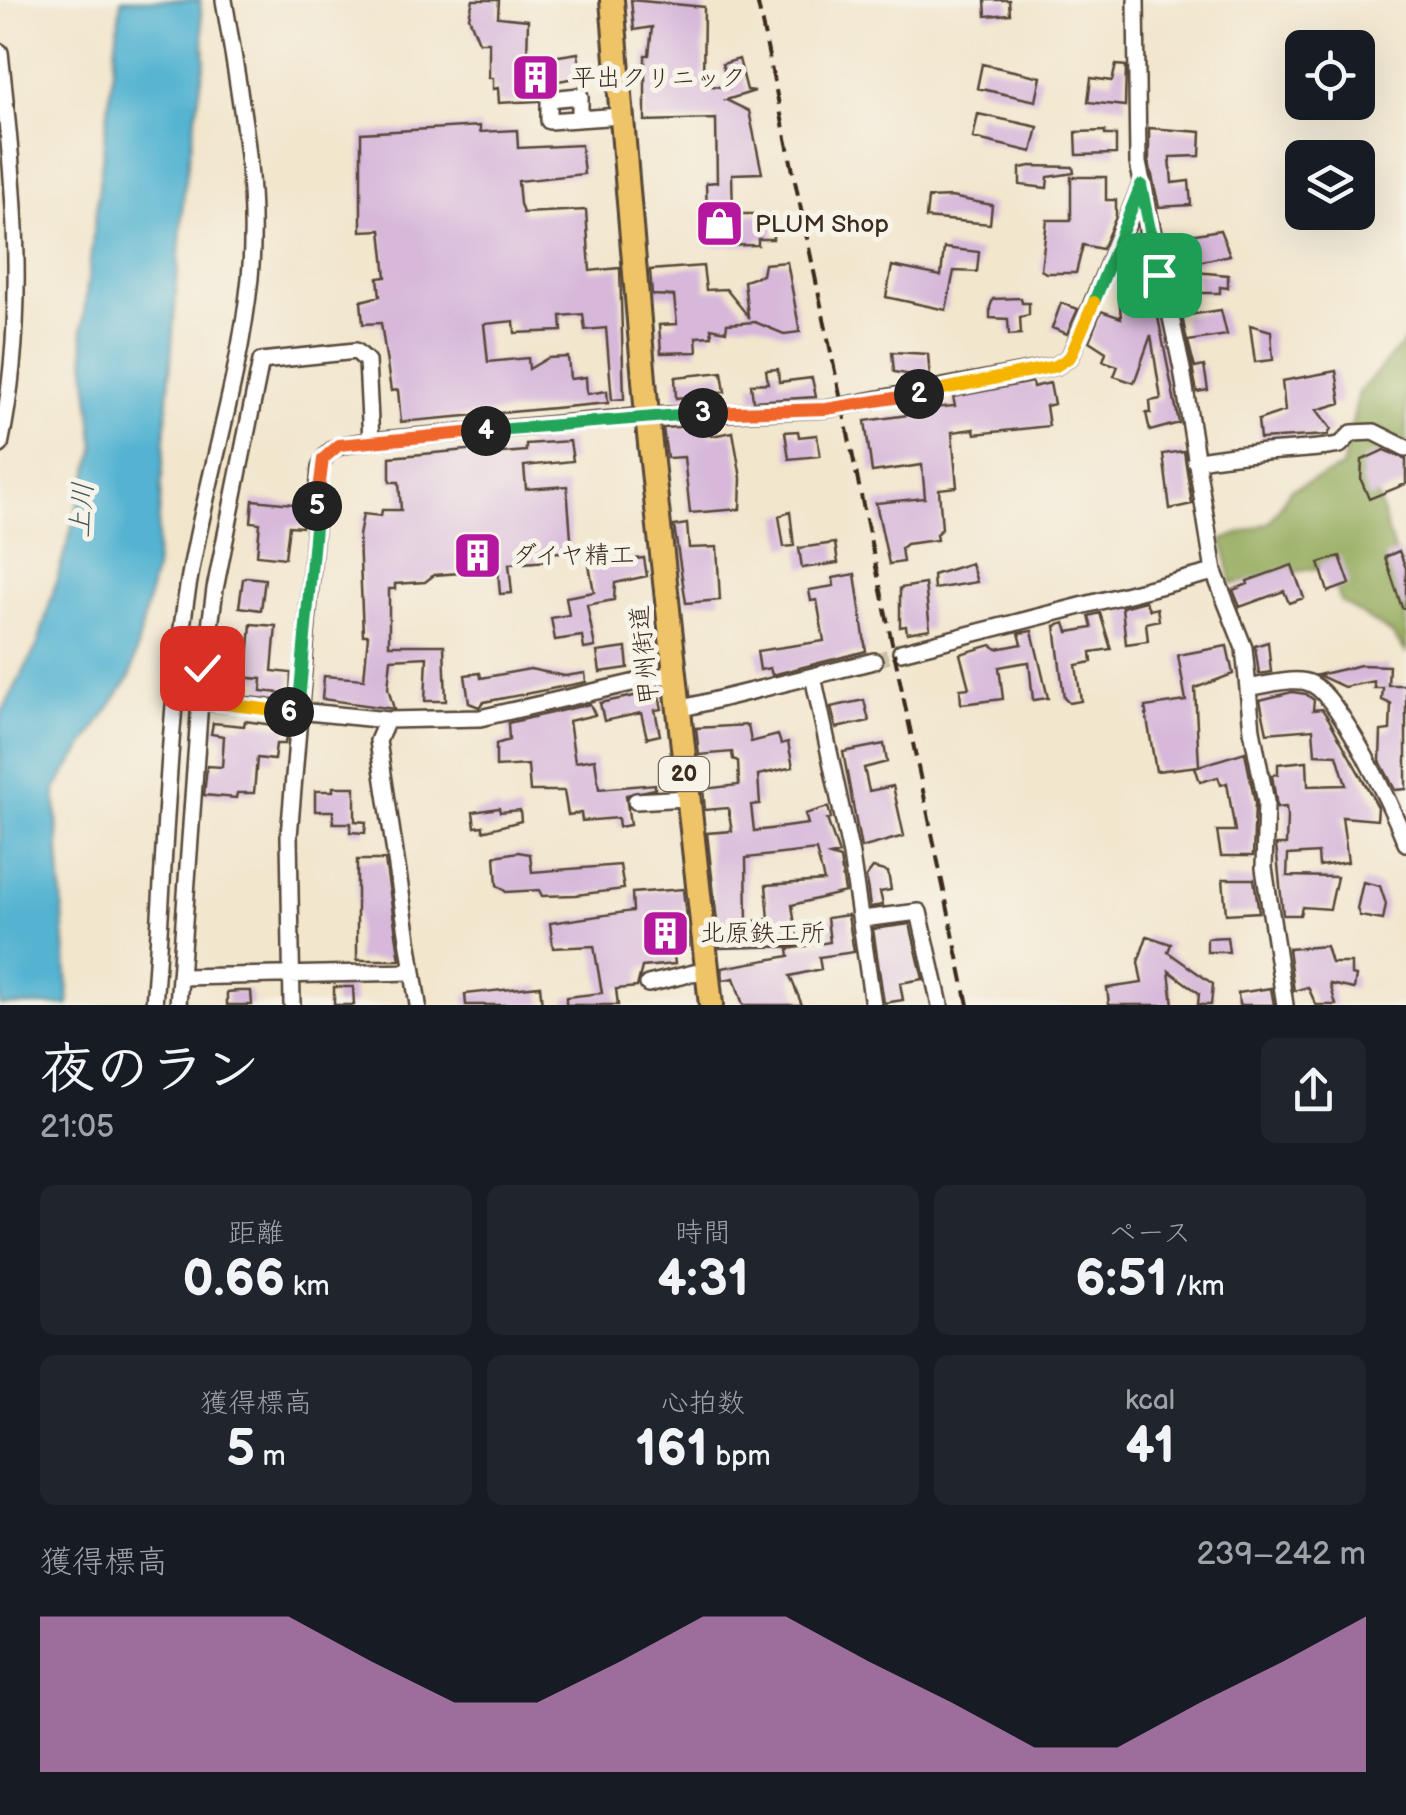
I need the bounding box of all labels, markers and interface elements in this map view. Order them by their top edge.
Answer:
map controls [1285,30,1375,230]
button: locate [1285,30,1375,120]
building icon: 平出クリニック [510,52,562,104]
place label: 平出クリニック [571,63,746,94]
button: layers [1285,140,1375,230]
shop icon: PLUM Shop [694,198,746,250]
place label: PLUM Shop [755,209,889,240]
pin [1117,233,1202,318]
icon: arrive [1132,248,1187,303]
pin: 2 [894,369,944,419]
text: 2 [911,377,927,410]
pin: 3 [678,388,728,438]
text: 3 [695,396,711,429]
pin: 4 [461,406,511,456]
text: 4 [478,414,494,447]
water label: 上川 [64,481,100,539]
pin: 5 [292,481,342,531]
text: 5 [309,489,325,522]
building icon: ダイヤ精工 [451,529,503,581]
place label: ダイヤ精工 [512,540,635,571]
street label: 甲州街道 [624,604,666,706]
pin [160,626,245,711]
icon: check [175,641,230,696]
pin: 6 [264,687,314,737]
text: 6 [281,695,297,728]
road number: 20 [659,757,709,791]
building icon: 北原鉄工所 [639,907,691,959]
place label: 北原鉄工所 [700,918,825,949]
text: 夜のラン [40,1037,260,1104]
button: share [1261,1038,1366,1143]
text: 21:05 [40,1108,114,1147]
text: 距離 [228,1217,284,1250]
text: 時間 [675,1217,731,1250]
text: ペース [1109,1217,1191,1250]
text: 0.66 [182,1250,285,1310]
text: 4:31 [657,1250,749,1310]
text: 6:51 [1075,1250,1168,1310]
text: km [285,1270,330,1303]
text: /km [1168,1270,1225,1303]
text: kcal [1125,1384,1175,1417]
text: 獲得標高 [200,1387,312,1420]
text: 心拍数 [661,1387,745,1420]
text: 41 [1125,1417,1175,1477]
text: 5 [226,1420,255,1480]
text: 161 [635,1420,708,1480]
text: m [255,1440,286,1473]
text: bpm [708,1440,771,1473]
text: 239–242 m [1197,1535,1366,1574]
text: 獲得標高 [40,1543,168,1582]

